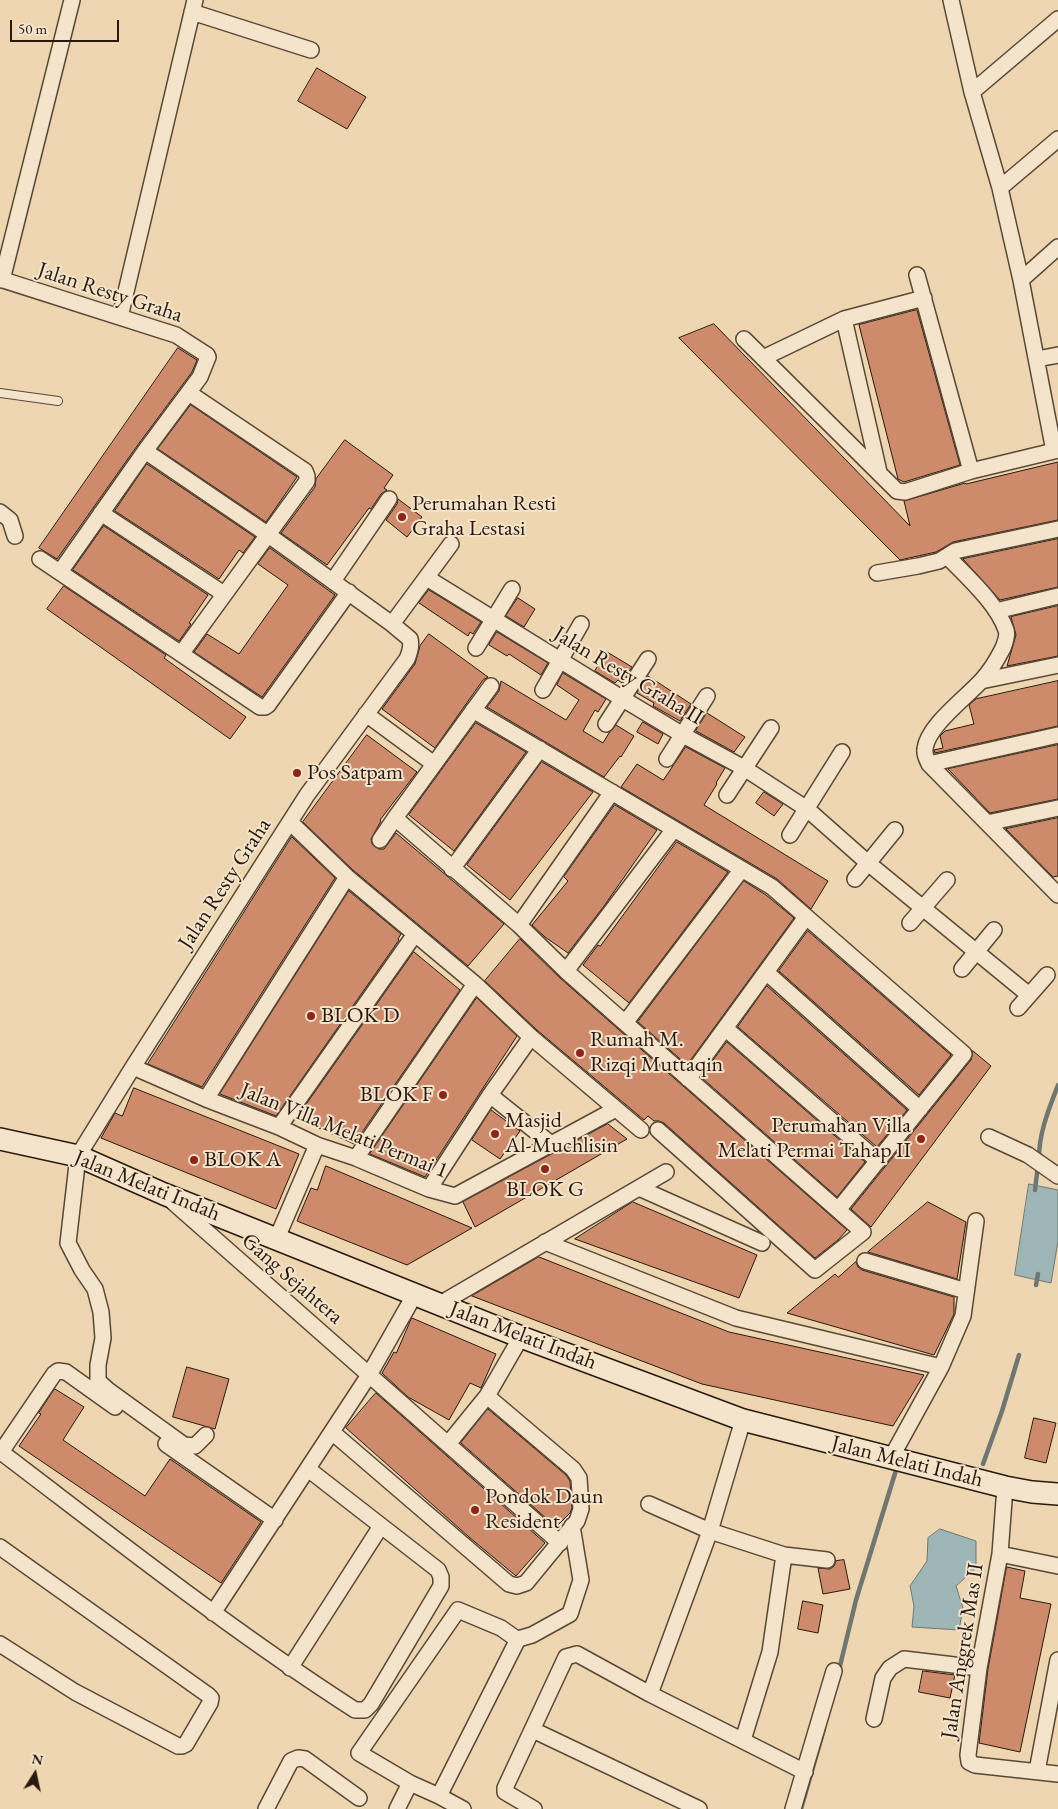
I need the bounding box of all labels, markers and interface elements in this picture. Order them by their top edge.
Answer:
scale bar [12,10,121,42]
text: 50 m [18,19,47,38]
street label: Jalan Resty Graha [34,257,186,329]
place label: Perumahan Resti Graha Lestasi [412,491,556,542]
marker: Perumahan Resti Graha Lestasi [396,511,408,523]
street label: Jalan Resty Graha II [548,621,708,731]
place label: Pos Satpam [307,760,403,786]
marker: Pos Satpam [291,767,303,779]
street label: Jalan Resty Graha [173,814,277,954]
place label: BLOK D [321,1003,400,1029]
marker: BLOK D [305,1010,317,1022]
place label: Rumah M. Rizqi Muttaqin [590,1027,723,1078]
marker: Rumah M. Rizqi Muttaqin [574,1047,586,1059]
street label: Jalan Villa Melati Permai 1 [236,1077,452,1185]
place label: BLOK F [360,1082,433,1108]
marker: BLOK F [437,1089,449,1101]
place label: Masjid Al-Muchlisin [505,1108,618,1160]
place label: Perumahan Villa Melati Permai Tahap II [718,1113,911,1164]
marker: Masjid Al-Muchlisin [489,1128,501,1140]
marker: Perumahan Villa Melati Permai Tahap II [915,1133,927,1145]
street label: Jalan Melati Indah [70,1145,224,1227]
place label: BLOK A [204,1147,281,1173]
marker: BLOK A [188,1154,200,1166]
marker: BLOK G [539,1163,551,1175]
place label: BLOK G [506,1177,584,1203]
street label: Gang Sejahtera [236,1228,348,1330]
street label: Jalan Melati Indah [446,1296,600,1376]
street label: Jalan Melati Indah [828,1430,986,1494]
place label: Pondok Daun Resident [485,1484,604,1535]
marker: Pondok Daun Resident [469,1504,481,1516]
street label: Jalan Anggrek Mas II [936,1561,990,1741]
north arrow [10,1749,60,1799]
text: N [30,1749,45,1769]

